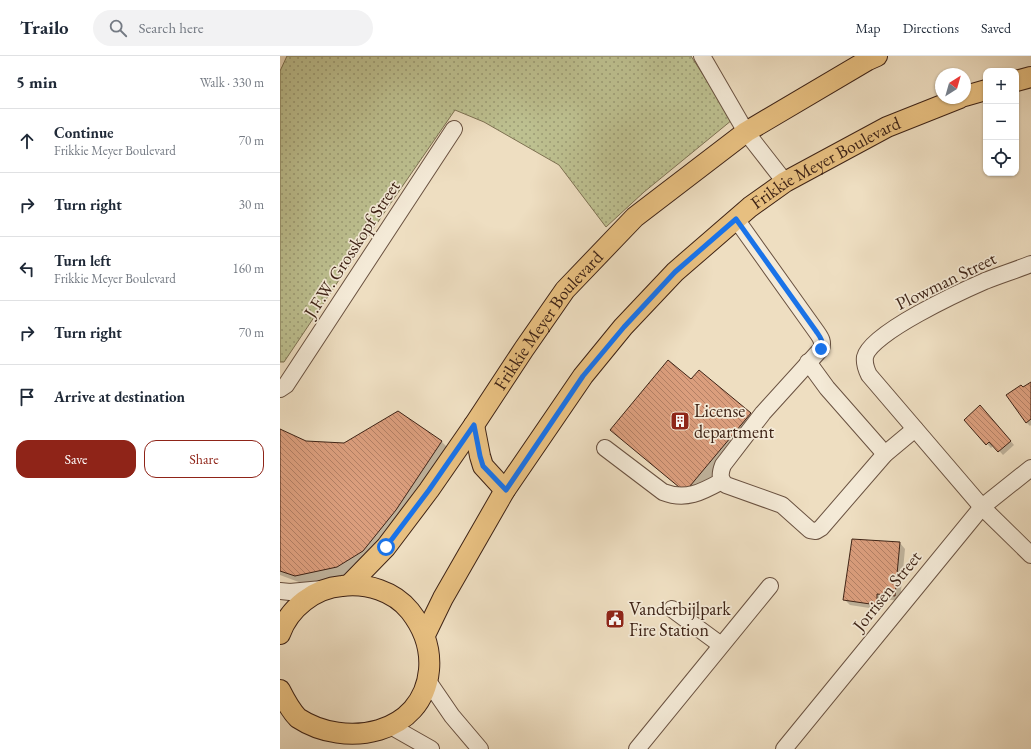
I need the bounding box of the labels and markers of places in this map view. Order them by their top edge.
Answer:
place label: License department [694,399,774,443]
building icon: License department [669,410,691,432]
place label: Vanderbijlpark Fire Station [629,597,731,641]
public building icon: Vanderbijlpark Fire Station [604,608,626,630]

